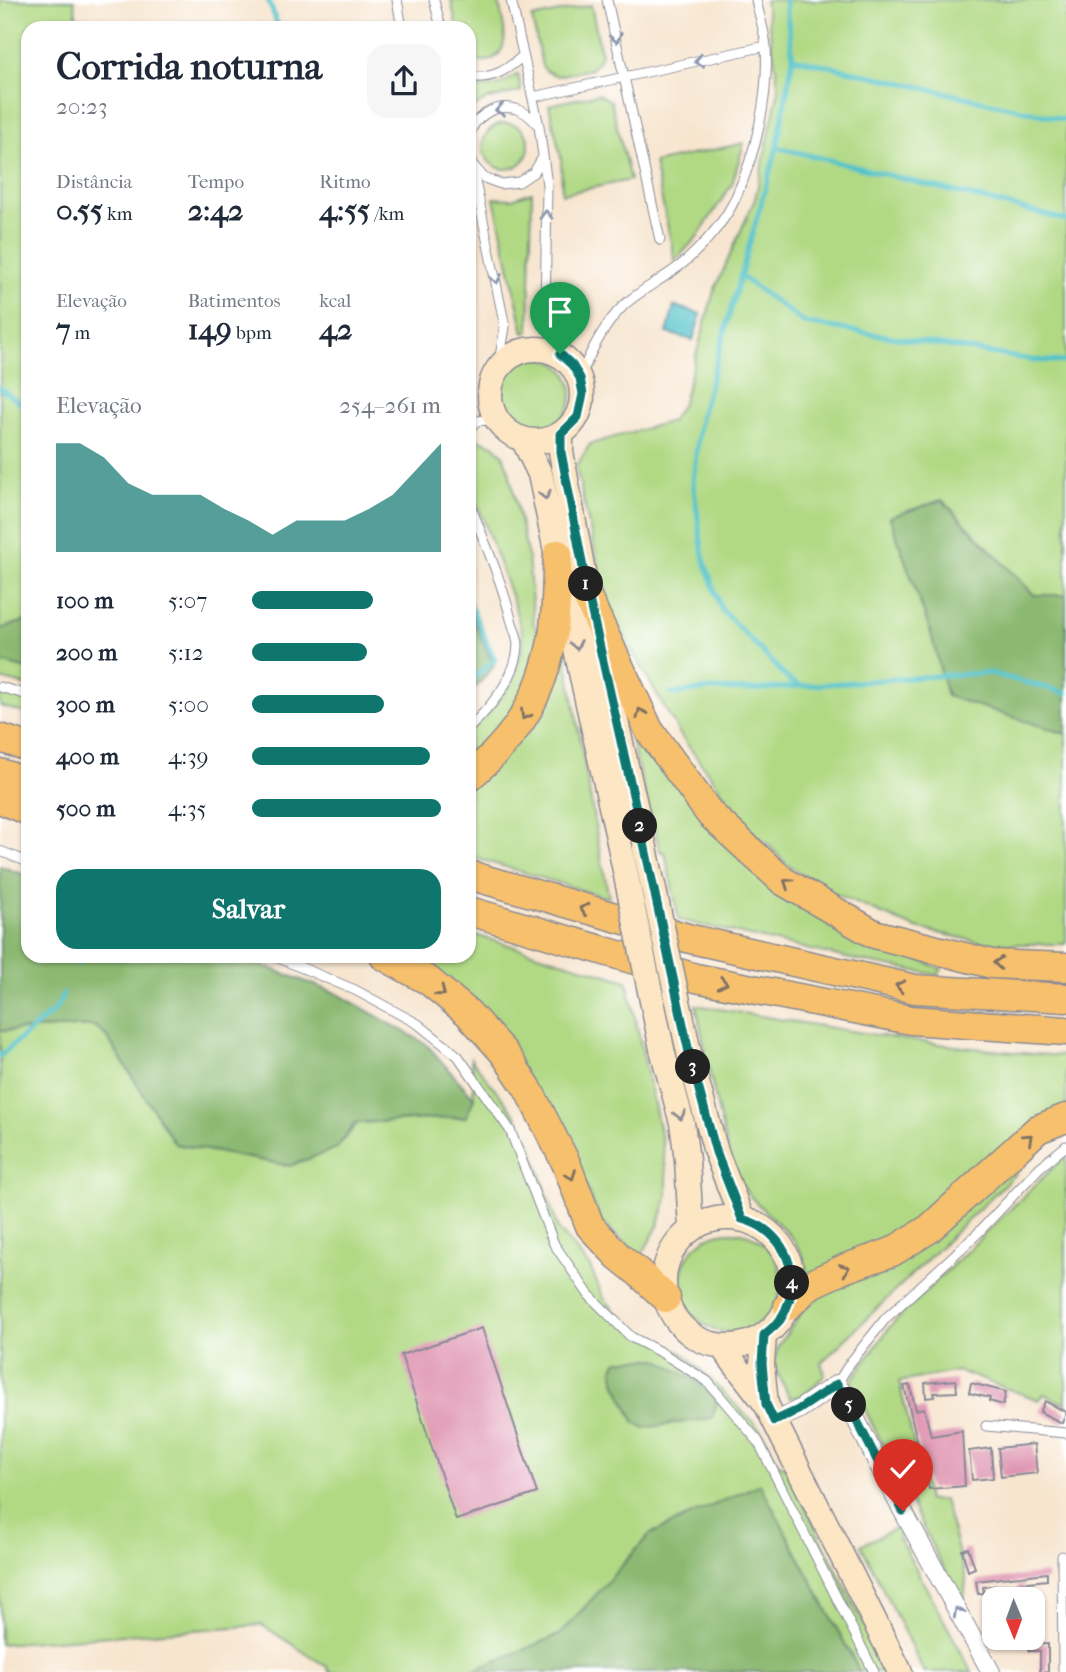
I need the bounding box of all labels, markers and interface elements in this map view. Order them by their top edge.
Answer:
one-way arrow [607,32,622,44]
text: Corrida noturna [56,44,322,89]
button: share [367,44,441,118]
one-way arrow [693,52,705,67]
text: 20:23 [56,93,107,120]
one-way arrow [494,102,506,117]
text: Distância [56,171,132,193]
text: Tempo [188,171,244,193]
text: Ritmo [319,171,371,193]
text: 0.55 [56,193,103,228]
text: 2:42 [188,193,243,228]
text: 4:55 [319,193,370,228]
text: km [103,203,133,225]
text: /km [370,203,404,225]
one-way arrow [538,210,554,220]
one-way arrow [487,273,502,285]
pin [530,282,590,354]
text: Elevação [56,290,127,312]
text: Batimentos [188,290,281,312]
text: kcal [319,290,351,312]
icon: arrive [541,293,579,331]
text: 7 [56,312,70,347]
text: 149 [188,312,232,347]
text: 42 [319,312,352,347]
text: m [70,322,90,344]
text: bpm [232,322,272,344]
text: Elevação [56,392,142,419]
text: 254–261 m [339,392,441,419]
one-way arrow [536,489,551,501]
pin: 1 [568,566,604,602]
text: 1 [582,572,589,594]
text: 100 m [56,587,114,614]
text: 5:07 [168,587,207,614]
text: 200 m [56,639,117,666]
text: 5:12 [168,639,204,666]
one-way arrow [567,639,582,651]
text: 300 m [56,691,115,718]
text: 5:00 [168,691,209,718]
one-way arrow [520,707,533,720]
one-way arrow [635,707,649,720]
text: 400 m [56,743,119,770]
text: 4:39 [168,743,209,770]
text: 500 m [56,795,115,822]
text: 4:35 [168,795,207,822]
pin: 2 [622,808,658,844]
text: 2 [635,814,644,836]
button: Salvar [56,869,441,949]
one-way arrow [783,879,796,891]
one-way arrow [579,902,591,917]
one-way arrow [992,956,1003,971]
one-way arrow [717,975,729,990]
one-way arrow [894,980,906,994]
one-way arrow [434,983,446,996]
pin: 3 [676,1050,710,1084]
text: 3 [689,1055,696,1077]
one-way arrow [672,1109,686,1121]
one-way arrow [1020,1134,1033,1147]
one-way arrow [562,1169,576,1181]
one-way arrow [838,1263,850,1277]
pin: 4 [774,1266,810,1300]
text: 4 [786,1271,797,1293]
pin: 5 [832,1388,866,1422]
text: 5 [844,1393,853,1415]
pin [873,1439,933,1511]
icon: check [884,1450,922,1488]
north arrow [982,1587,1045,1650]
map controls [982,1587,1045,1650]
one-way arrow [953,1607,966,1619]

